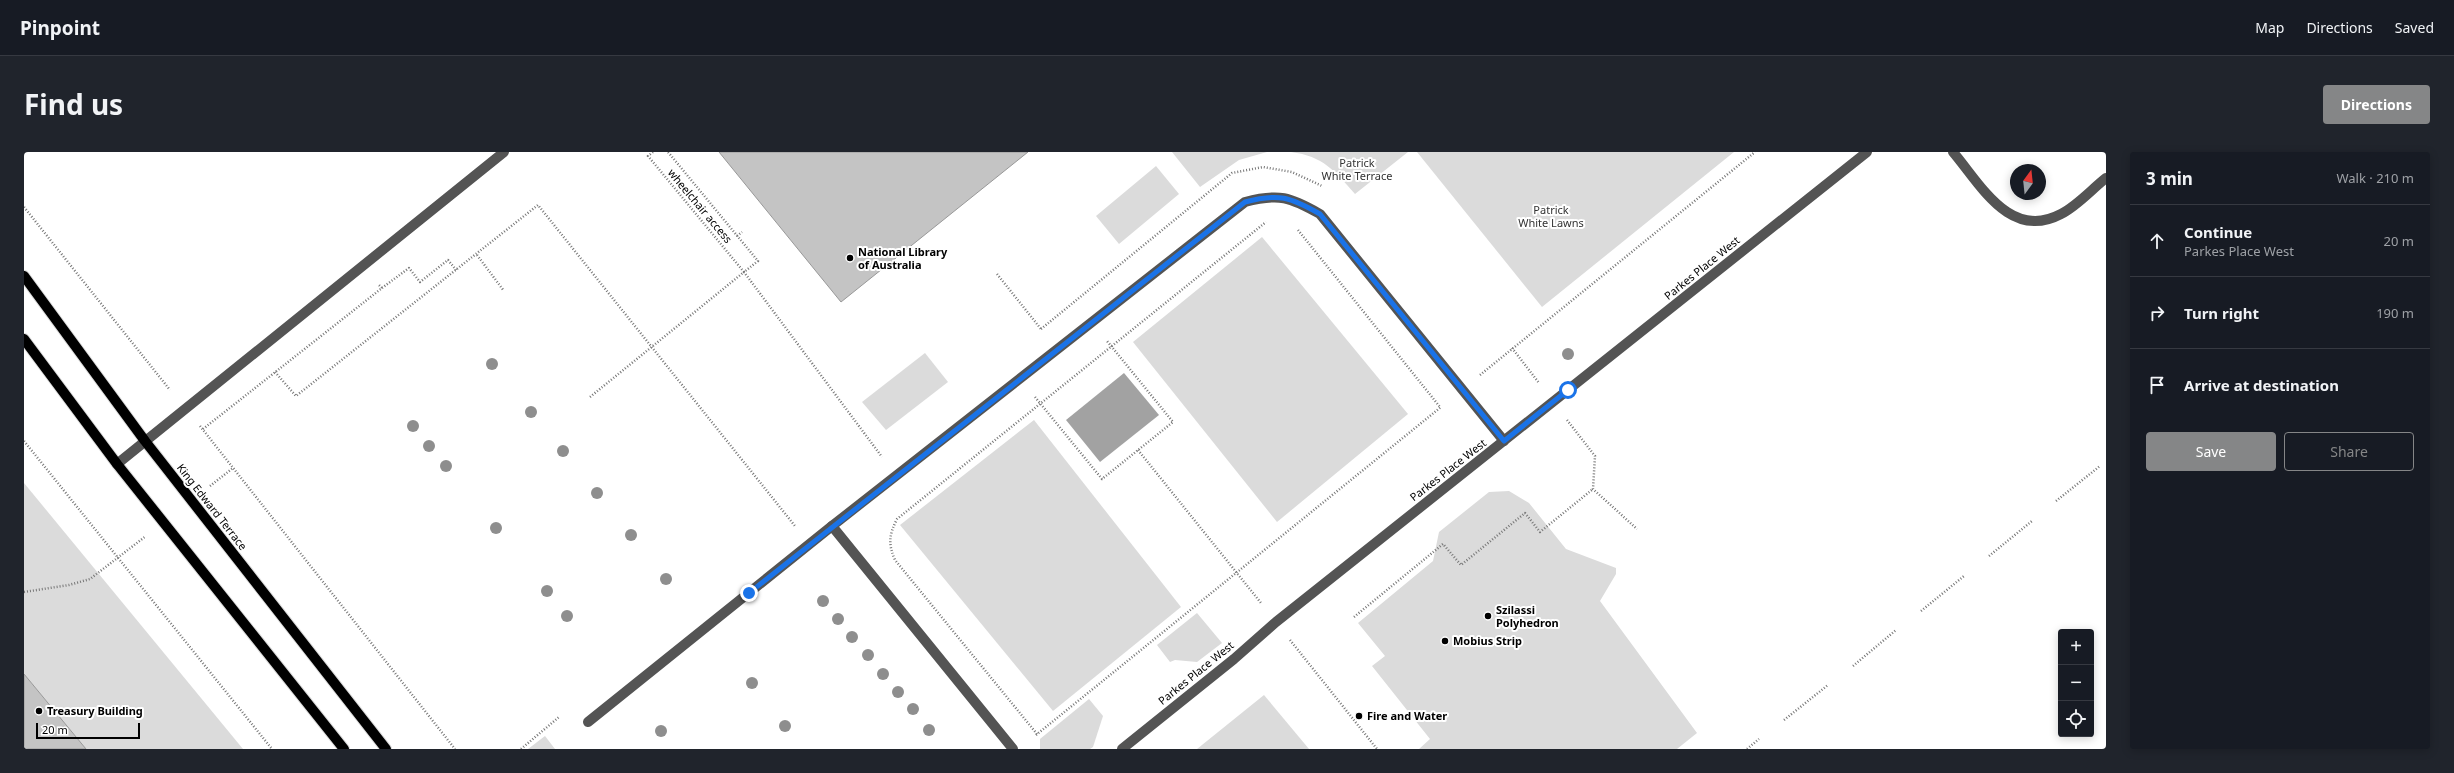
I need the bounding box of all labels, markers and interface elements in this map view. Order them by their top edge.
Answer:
text: Pinpoint [20,15,100,41]
text: Map [2255,18,2284,37]
text: Directions [2306,18,2373,37]
text: Saved [2395,18,2434,37]
text: Find us [24,85,123,123]
button: Directions [2323,85,2430,124]
park label: Patrick White Terrace [1322,155,1392,183]
north arrow [2010,164,2046,200]
street label: wheelchair access [665,165,736,246]
text: 3 min [2146,167,2193,190]
text: Walk · 210 m [2336,169,2414,187]
park label: Patrick White Lawns [1518,202,1584,230]
text: Continue [2184,222,2252,242]
icon: ahead [2146,230,2168,252]
street label: Parkes Place West [1661,232,1743,303]
text: 20 m [2384,232,2414,250]
text: Parkes Place West [2184,242,2294,260]
place label: National Library of Australia [858,244,948,272]
marker: National Library of Australia [845,253,855,263]
icon: right [2146,302,2168,324]
text: Turn right [2184,303,2259,323]
text: 190 m [2376,304,2414,322]
icon: arrive [2146,374,2168,396]
text: Arrive at destination [2184,375,2339,395]
route start [1559,381,1577,399]
button: Save [2146,432,2276,471]
button: Share [2284,432,2414,471]
street label: Parkes Place West [1406,435,1489,504]
street label: King Edward Terrace [174,460,251,553]
route end [740,584,758,602]
place label: Szilassi Polyhedron [1496,602,1559,630]
marker: Szilassi Polyhedron [1483,611,1493,621]
map controls [2058,629,2094,737]
button: + [2058,629,2094,665]
place label: Mobius Strip [1453,633,1522,648]
marker: Mobius Strip [1440,636,1450,646]
street label: Parkes Place West [1155,637,1237,708]
button: − [2058,665,2094,701]
button: locate [2058,701,2094,737]
place label: Treasury Building [47,703,143,718]
marker: Treasury Building [34,706,44,716]
place label: Fire and Water [1367,708,1447,723]
marker: Fire and Water [1354,711,1364,721]
scale bar [36,721,140,740]
text: 20 m [42,722,68,737]

